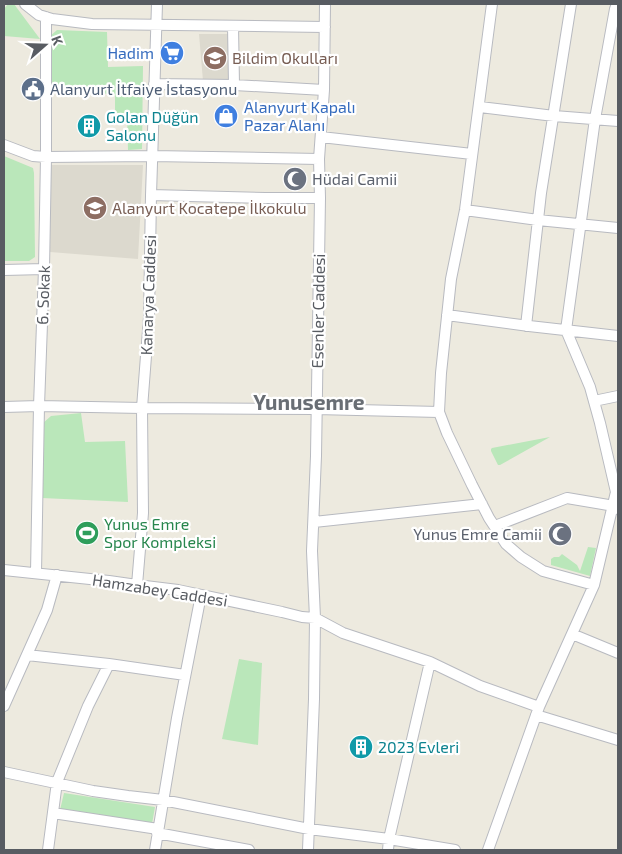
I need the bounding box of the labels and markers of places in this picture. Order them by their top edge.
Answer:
supermarket icon: Hadim [159,40,185,66]
place label: Hadim [107,43,154,62]
school or university icon: Bildim Okulları [202,45,228,71]
place label: Bildim Okulları [232,48,338,67]
public building icon: Alanyurt İtfaiye İstasyonu [20,76,46,102]
place label: Alanyurt İtfaiye İstasyonu [50,79,237,98]
place label: Alanyurt Kapalı Pazar Alanı [244,97,356,134]
shop icon: Alanyurt Kapalı Pazar Alanı [213,103,239,129]
place label: Golan Düğün Salonu [106,107,199,144]
building icon: Golan Düğün Salonu [76,113,102,139]
mosque icon: Hüdai Camii [282,166,308,192]
place label: Hüdai Camii [312,169,397,188]
school or university icon: Alanyurt Kocatepe İlkokulu [82,195,108,221]
place label: Alanyurt Kocatepe İlkokulu [112,198,307,217]
place label: Yunus Emre Spor Kompleksi [104,514,216,551]
sports icon: Yunus Emre Spor Kompleksi [74,520,100,546]
mosque icon: Yunus Emre Camii [547,521,573,547]
place label: Yunus Emre Camii [413,524,542,543]
building icon: 2023 Evleri [348,734,374,760]
place label: 2023 Evleri [378,737,459,756]

